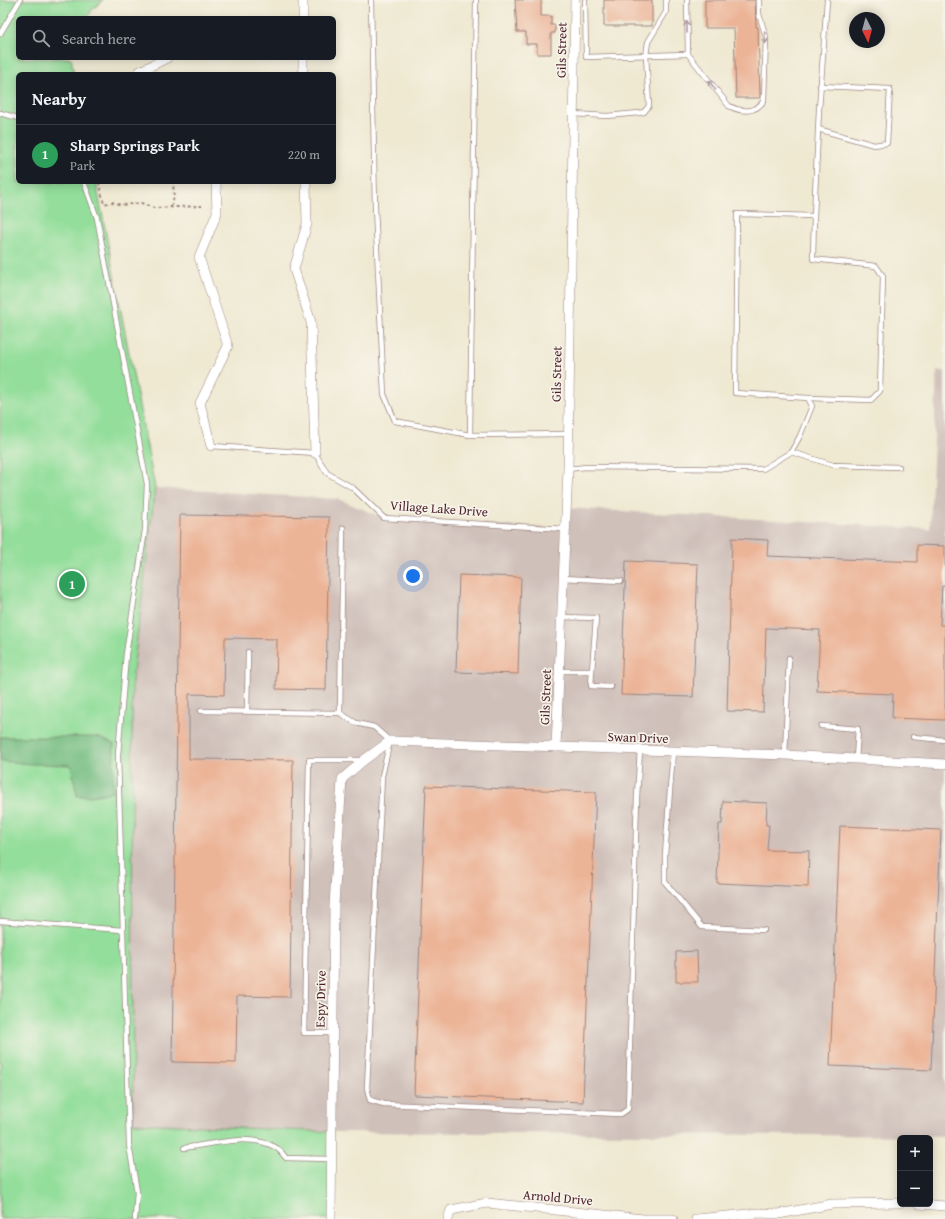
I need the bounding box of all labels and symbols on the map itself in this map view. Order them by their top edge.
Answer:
north arrow [849,12,885,48]
one-way arrow [683,21,691,34]
street label: Gils Street [552,22,571,78]
one-way arrow [761,31,768,44]
one-way arrow [707,80,716,91]
street label: Gils Street [547,346,566,402]
street label: Village Lake Drive [389,496,489,521]
your location [403,566,423,586]
pin: 1 [59,569,85,599]
street label: Gils Street [535,668,556,725]
street label: Swan Drive [607,727,669,748]
street label: Espy Drive [311,970,330,1028]
street label: Arnold Drive [522,1185,594,1210]

